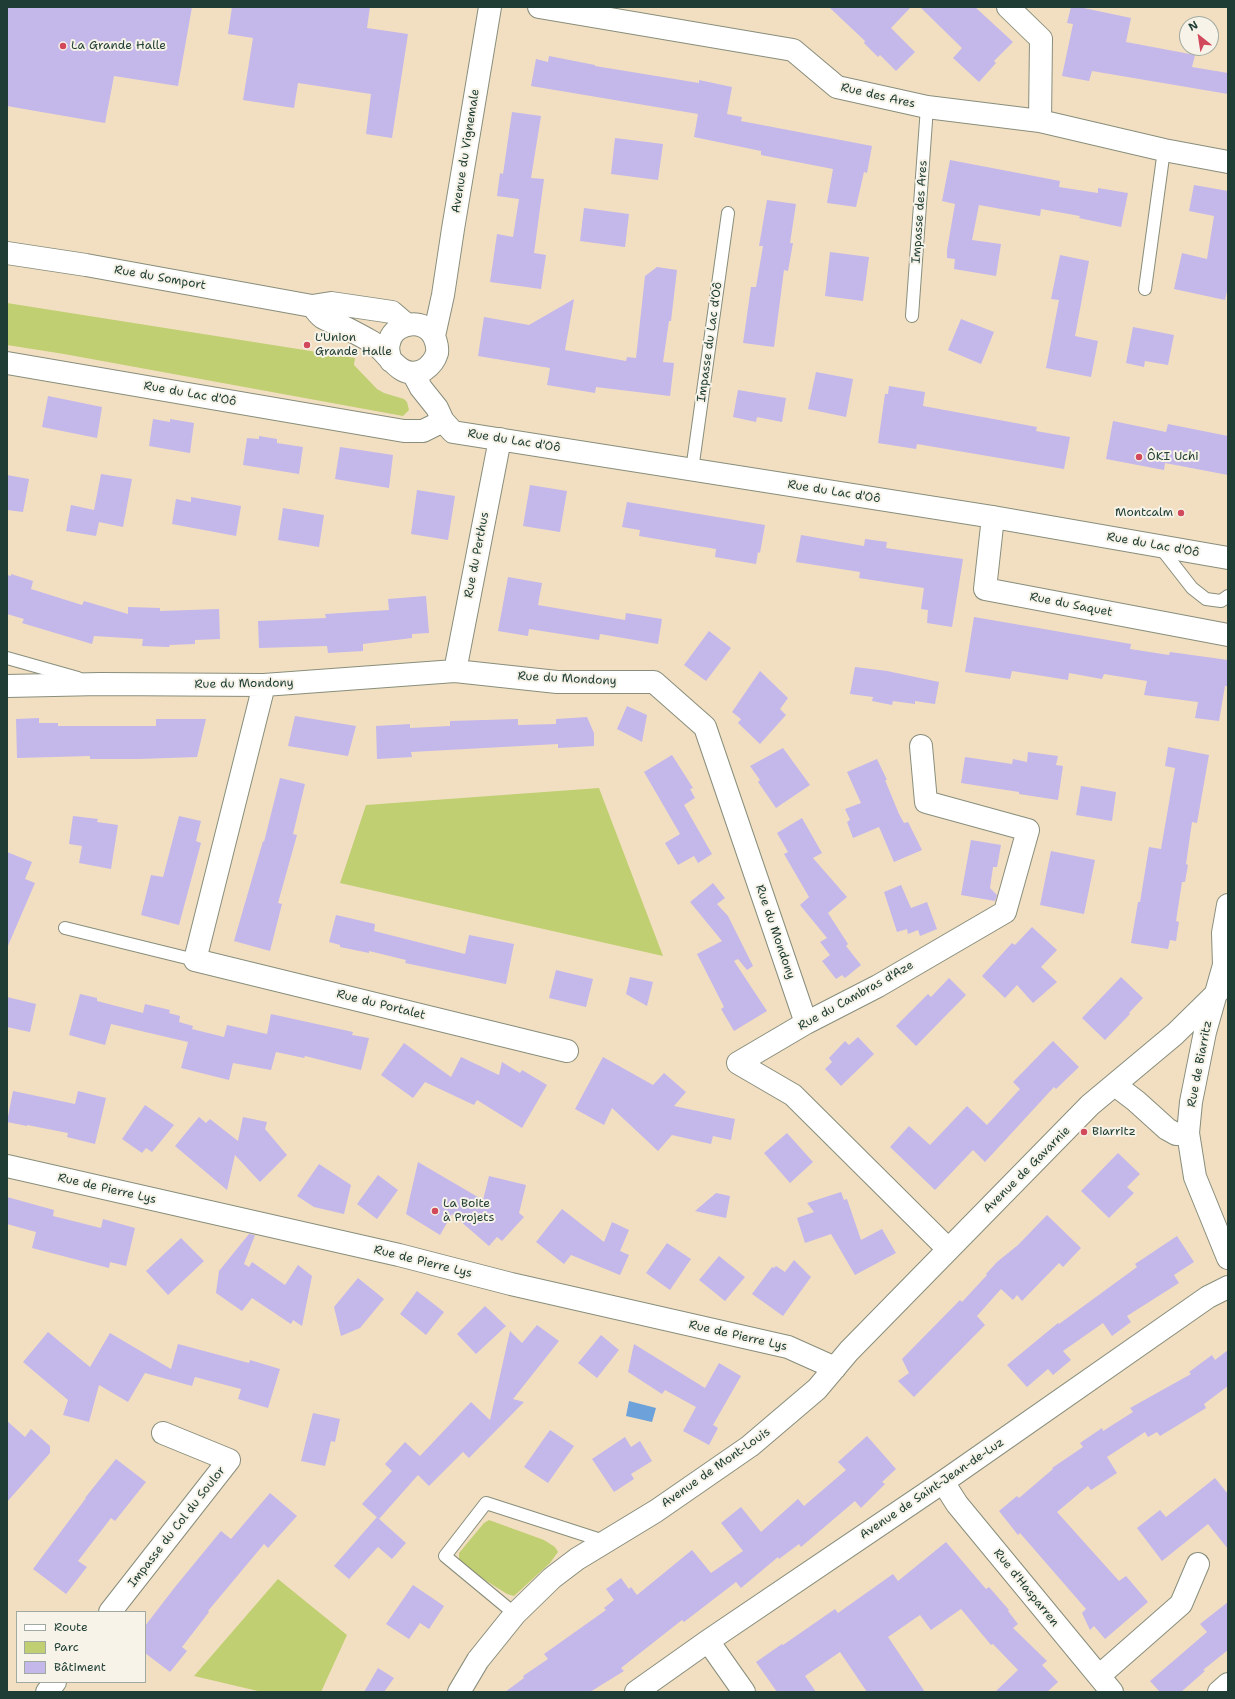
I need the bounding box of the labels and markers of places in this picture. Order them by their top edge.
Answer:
place label: La Grande Halle [71,39,166,53]
marker: La Grande Halle [58,41,68,51]
place label: L'Union Grande Halle [315,331,392,359]
marker: L'Union Grande Halle [302,340,312,350]
place label: ÔKI Uchi [1147,450,1199,464]
marker: ÔKI Uchi [1134,452,1144,462]
place label: Montcalm [1115,506,1173,520]
marker: Montcalm [1176,508,1186,518]
place label: Biarritz [1092,1125,1136,1139]
marker: Biarritz [1079,1127,1089,1137]
place label: La Boite à Projets [443,1197,495,1225]
marker: La Boite à Projets [430,1206,440,1216]

